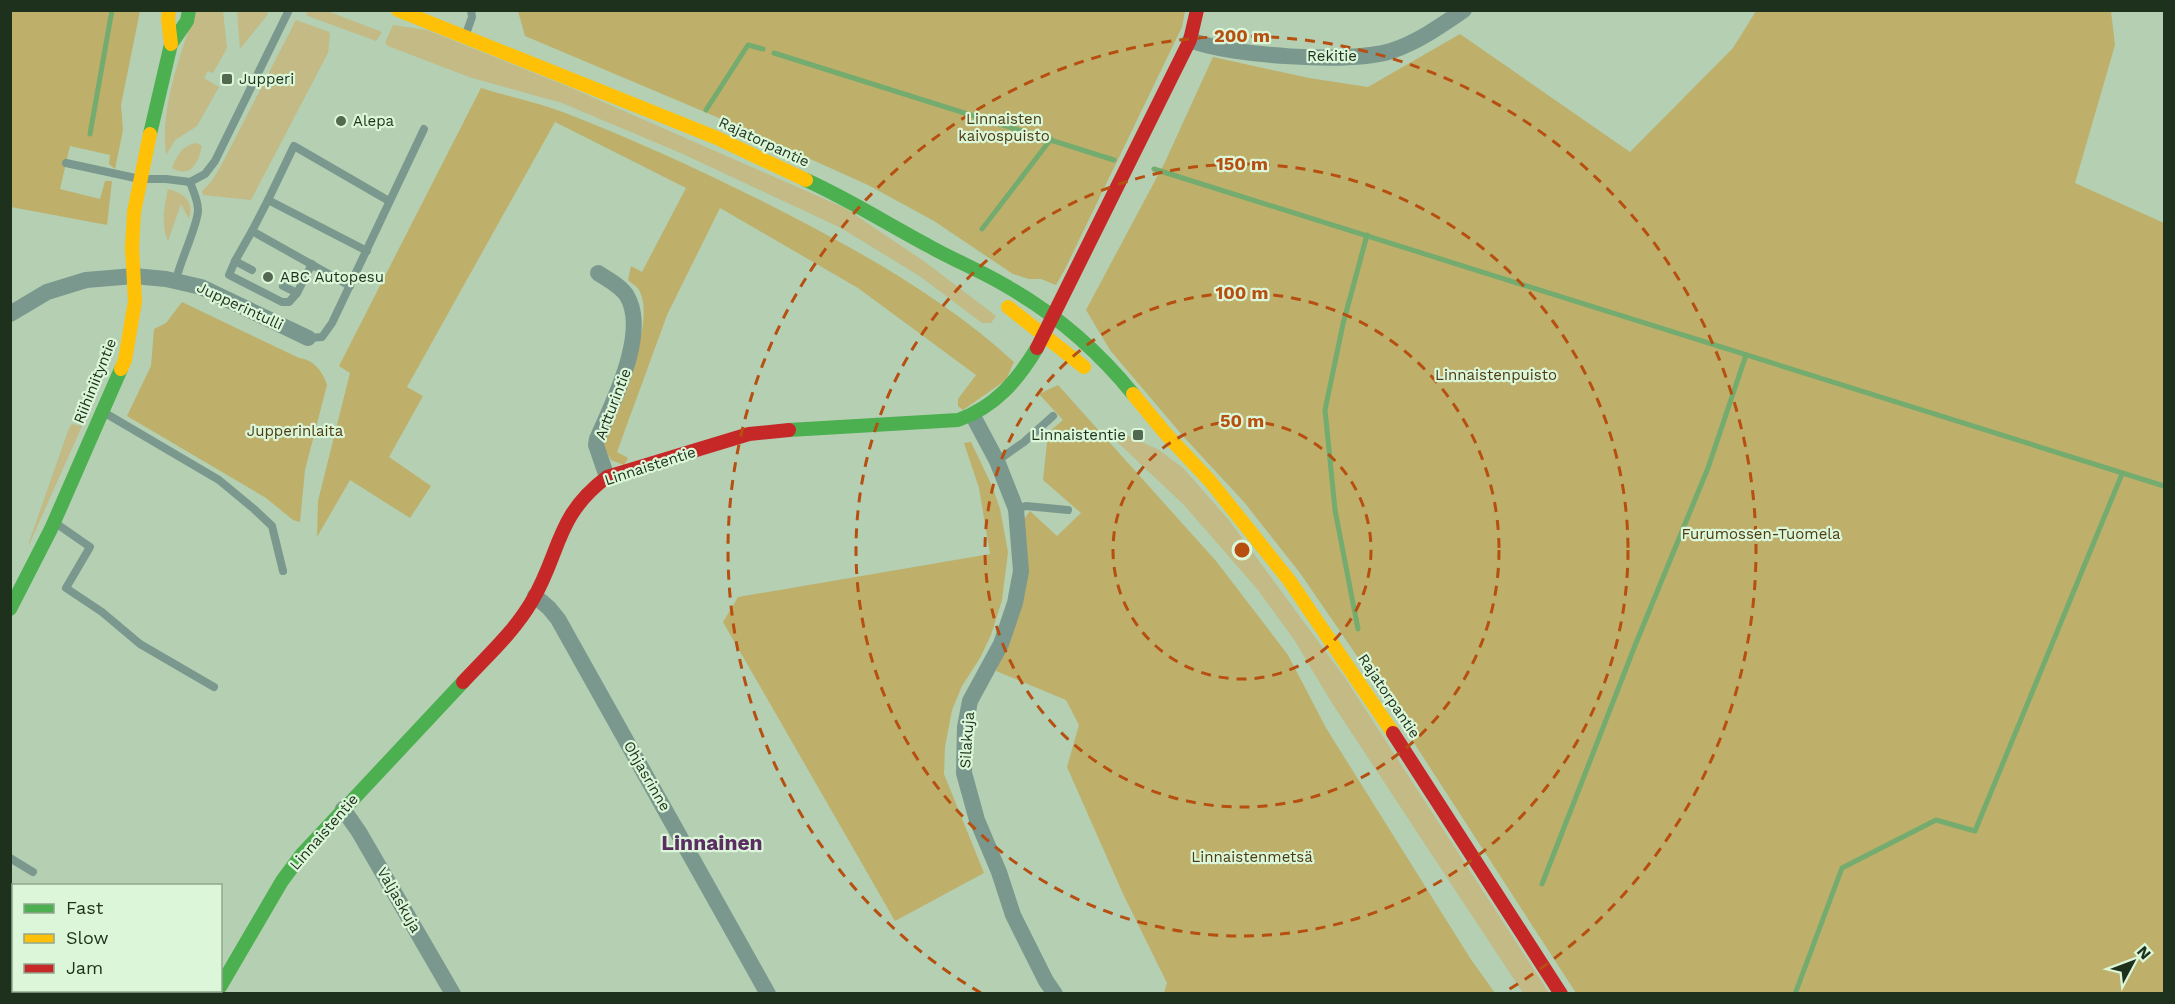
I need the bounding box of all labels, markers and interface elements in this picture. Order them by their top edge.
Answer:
text: 200 m [1214,25,1270,46]
street label: Rekitie [1307,47,1357,65]
place label: Jupperi [239,70,294,88]
marker: Jupperi [220,72,234,86]
park label: Linnaisten kaivospuisto [958,110,1050,145]
place label: Alepa [353,112,395,130]
street label: Rajatorpantie [716,113,812,171]
marker: Alepa [334,114,348,128]
text: 150 m [1216,153,1268,174]
place label: ABC Autopesu [280,268,384,286]
marker: ABC Autopesu [261,270,275,284]
street label: Jupperintulli [194,278,286,334]
text: 100 m [1215,282,1269,303]
street label: Riihiniityntie [70,336,120,426]
street label: Artturintie [591,366,635,442]
park label: Linnaistenpuisto [1435,366,1557,384]
text: 50 m [1220,410,1264,431]
park label: Jupperinlaita [247,422,344,440]
place label: Linnaistentie [1031,426,1126,444]
marker: Linnaistentie [1131,428,1145,442]
street label: Linnaistentie [602,443,698,489]
park label: Furumossen-Tuomela [1682,525,1841,543]
centre of rings [1232,540,1252,560]
street label: Rajatorpantie [1354,650,1424,742]
street label: Silakuja [956,711,978,769]
street label: Ohjasrinne [620,738,674,814]
street label: Linnaistentie [286,790,362,874]
district label: Linnainen [661,830,763,855]
park label: Linnaistenmetsä [1191,848,1313,866]
street label: Valjaskuja [373,864,425,936]
legend [12,884,222,992]
text: Fast [66,897,104,918]
text: Slow [66,927,109,948]
north arrow [2103,932,2163,992]
text: N [2133,942,2155,963]
text: Jam [66,957,103,978]

